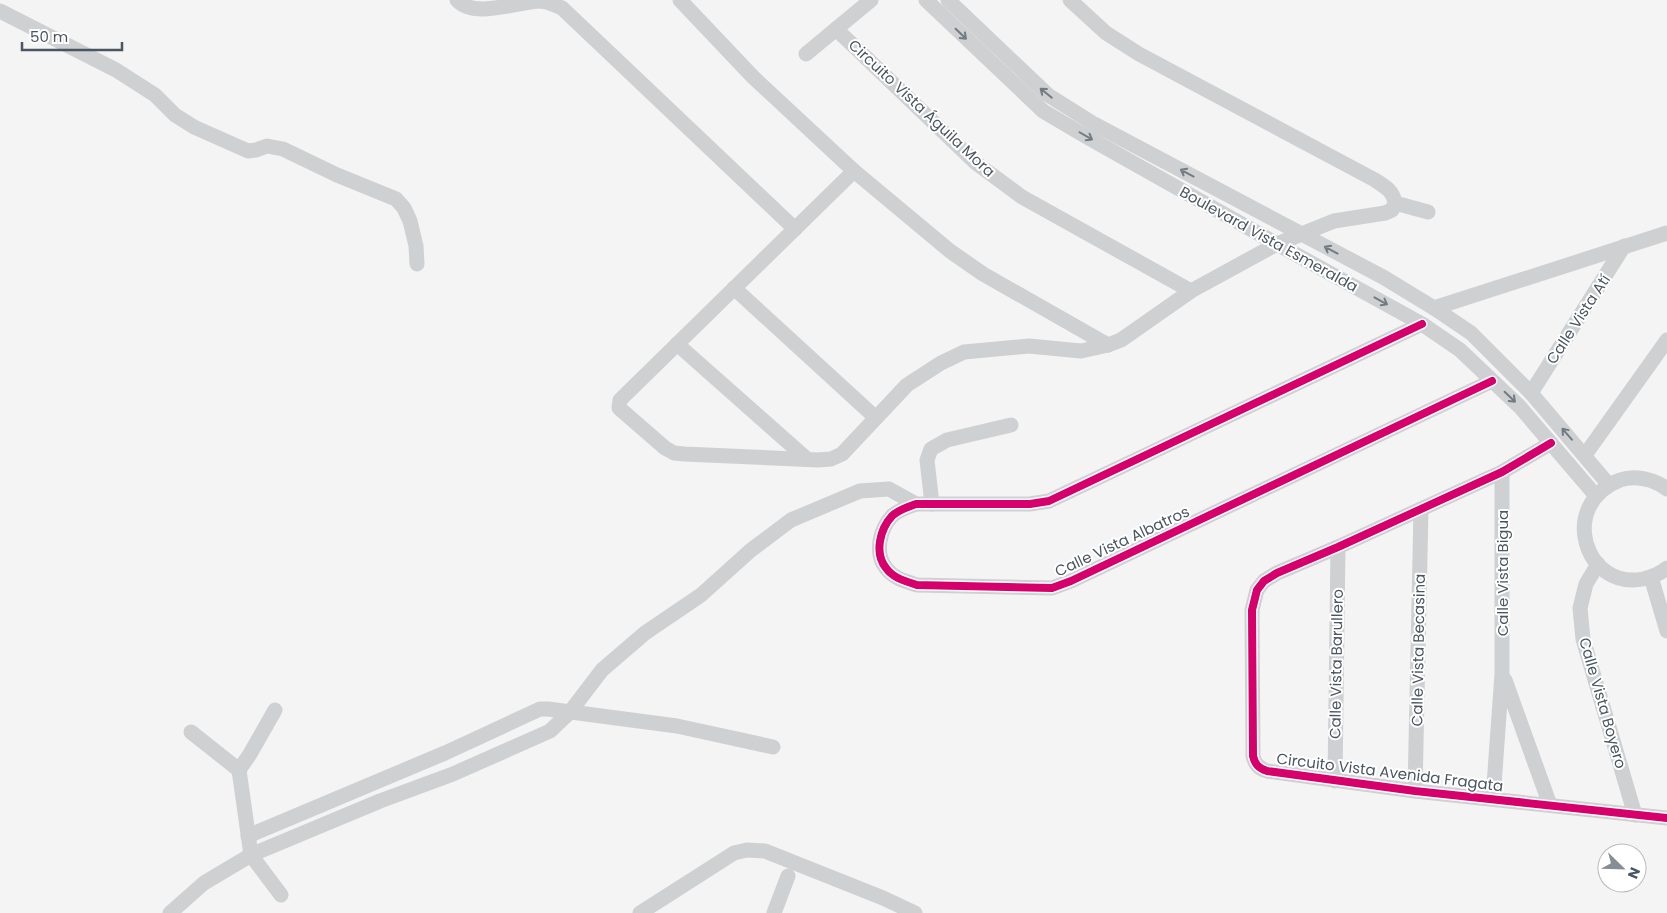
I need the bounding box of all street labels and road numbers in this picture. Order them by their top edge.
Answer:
street label: Circuito Vista Águila Mora [844,34,1000,182]
street label: Boulevard Vista Esmeralda [1176,181,1362,297]
street label: Calle Vista Atí [1541,270,1615,368]
street label: Calle Vista Albatros [1051,501,1193,581]
street label: Calle Vista Bigua [1492,510,1513,636]
street label: Calle Vista Becasina [1406,573,1430,727]
street label: Calle Vista Barullero [1324,589,1348,739]
street label: Calle Vista Boyero [1574,635,1632,771]
street label: Circuito Vista Avenida Fragata [1275,748,1505,796]

